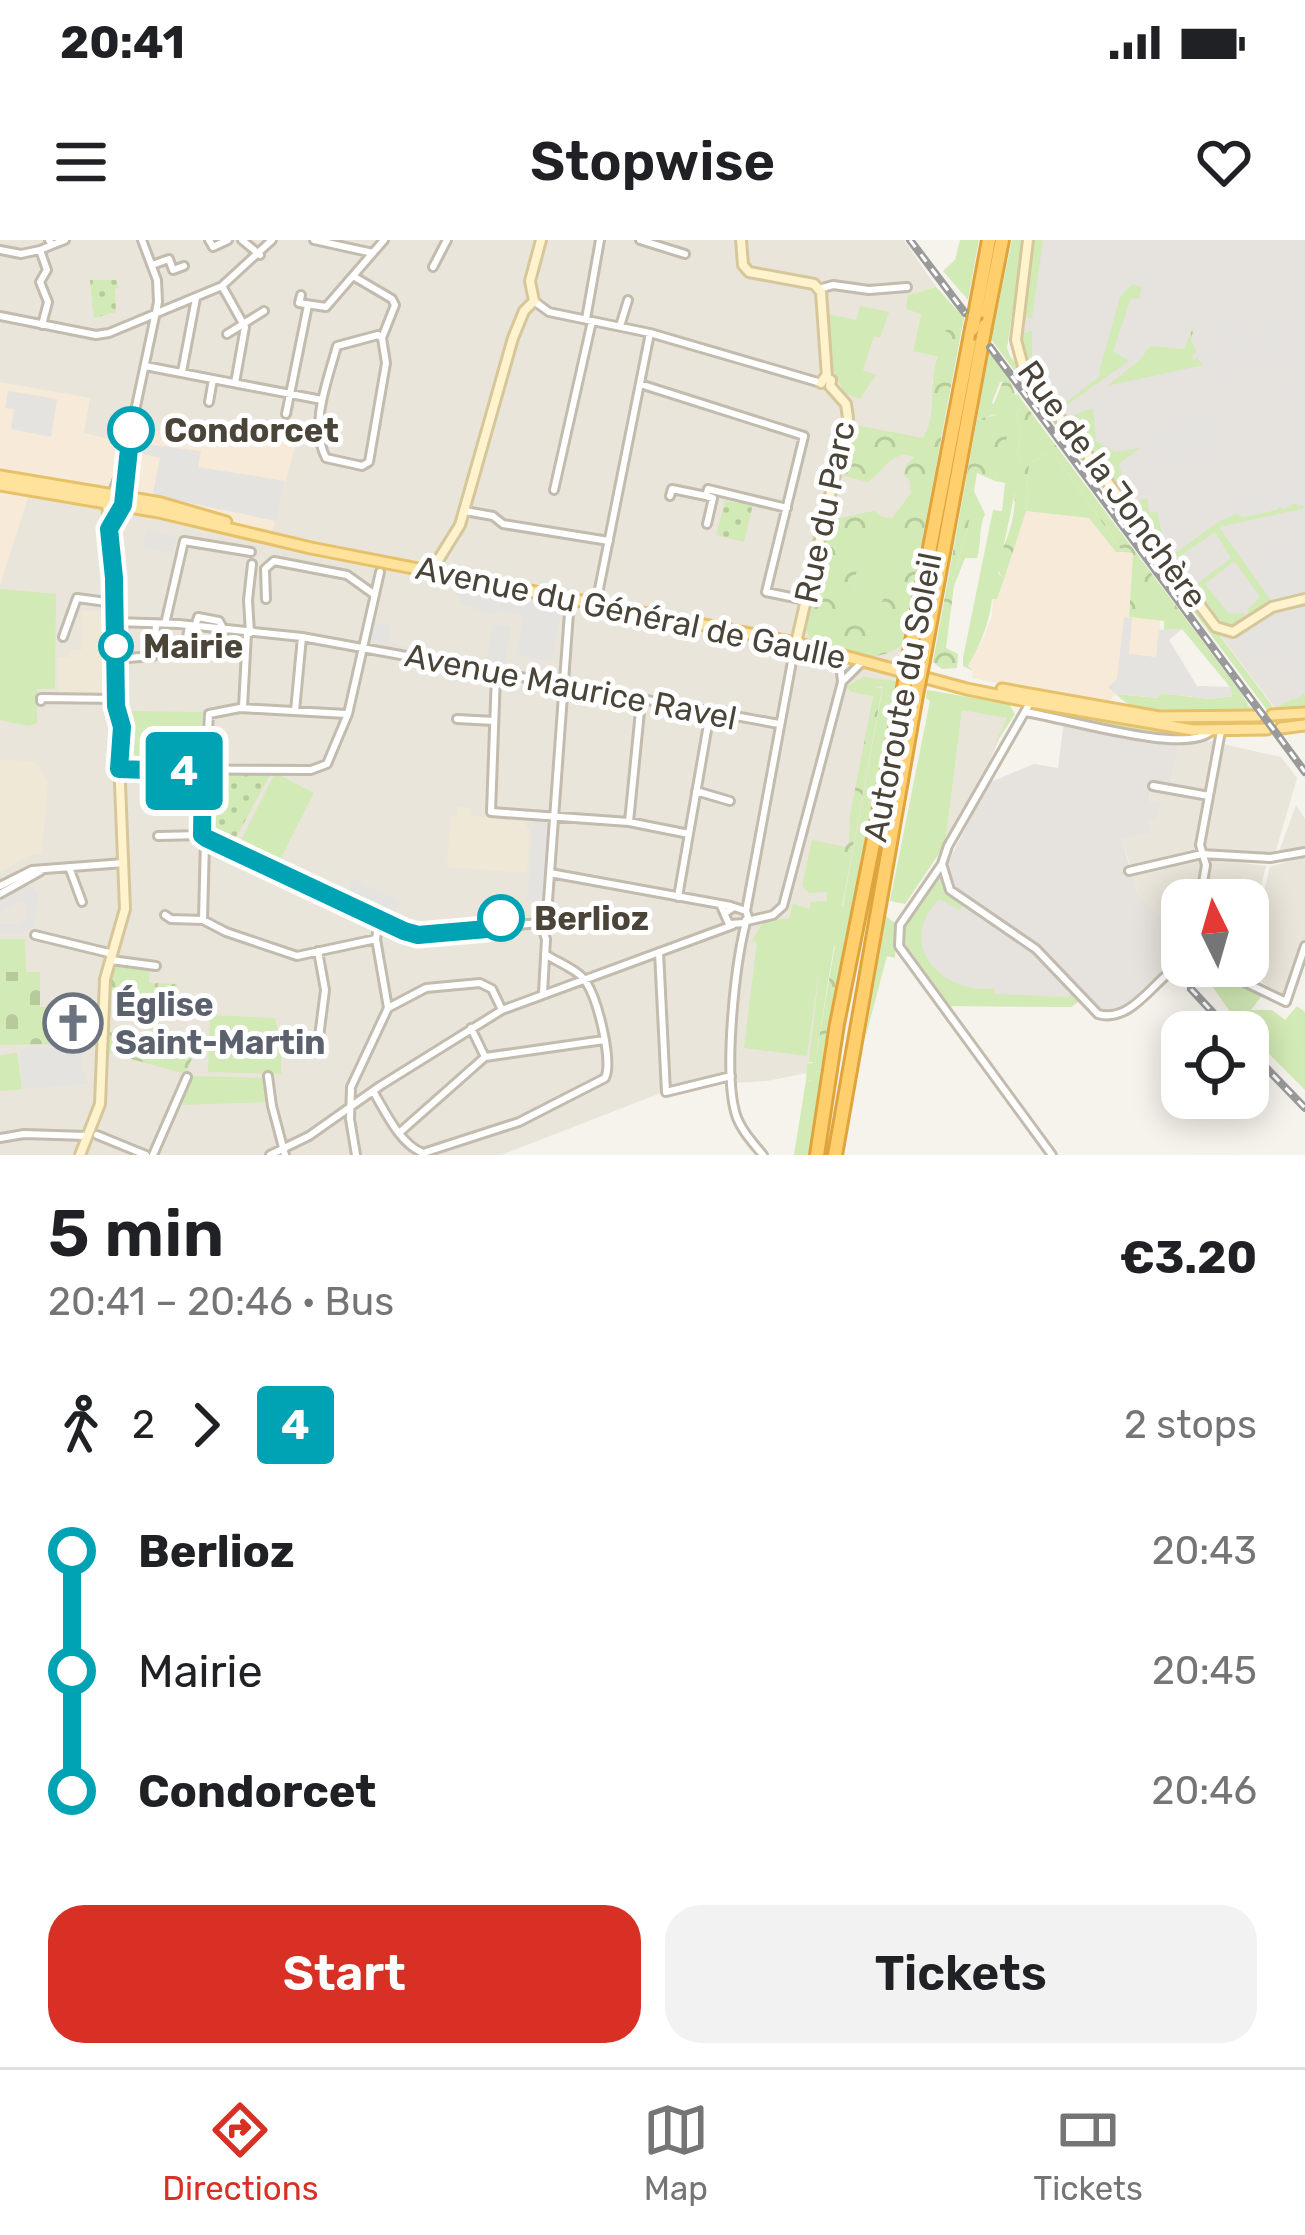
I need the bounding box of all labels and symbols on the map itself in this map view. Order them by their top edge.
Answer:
street label: Rue de la Jonchère [1010,353,1215,615]
marker: Condorcet [109,408,153,452]
place label: Condorcet [164,411,339,450]
street label: Rue du Parc [786,417,863,607]
street label: Avenue du Général de Gaulle [412,548,849,677]
street label: Autoroute du Soleil [855,549,950,845]
place label: Mairie [143,627,243,666]
marker: Mairie [100,630,132,662]
street label: Avenue Maurice Ravel [402,635,740,738]
line badge: 4 [145,732,223,810]
north arrow [1161,879,1269,987]
marker: Berlioz [479,896,523,940]
place label: Berlioz [534,899,649,938]
place label: Église Saint-Martin [115,985,326,1062]
church icon: Église Saint-Martin [42,992,104,1054]

